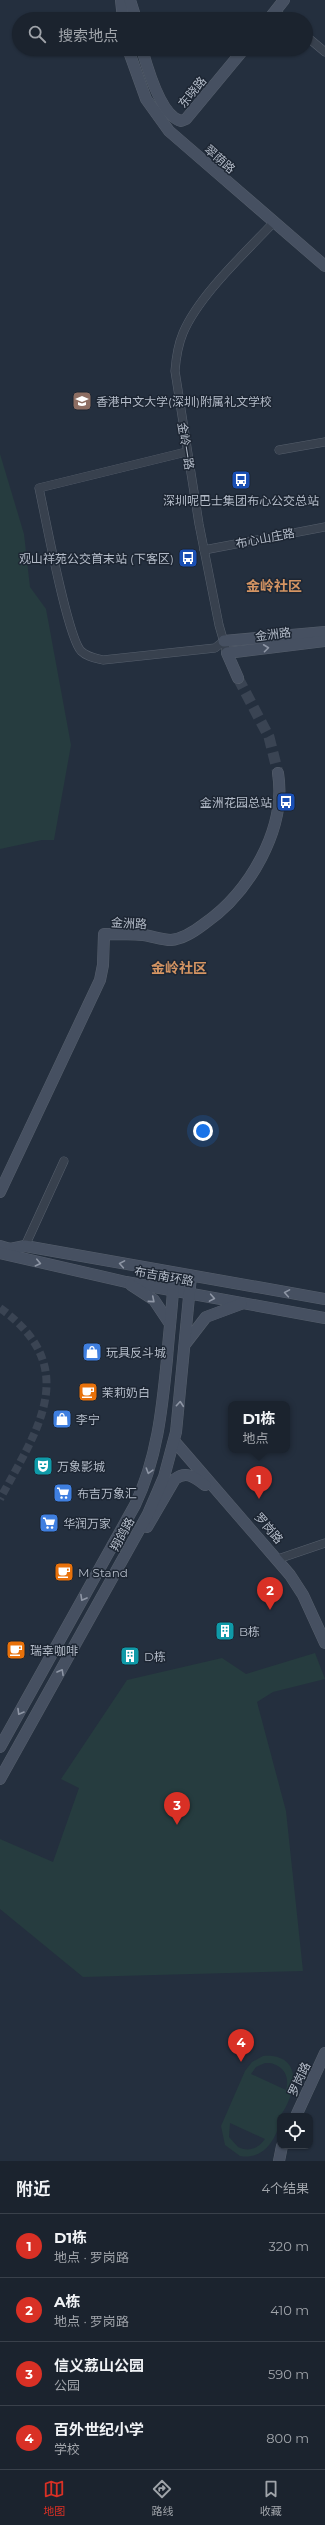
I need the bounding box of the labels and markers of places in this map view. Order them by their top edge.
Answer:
school or university icon: 香港中文大学(深圳)附属礼文学校 [71,390,93,412]
place label: 香港中文大学(深圳)附属礼文学校 [96,394,272,409]
bus stop icon: 深圳呢巴士集团布心公交总站 [230,469,252,491]
place label: 深圳呢巴士集团布心公交总站 [163,493,319,508]
bus stop icon: 观山祥苑公交首末站 (下客区) [177,547,199,569]
place label: 观山祥苑公交首末站 (下客区) [19,551,174,566]
bus stop icon: 金洲花园总站 [275,791,297,813]
place label: 金洲花园总站 [200,795,272,810]
shop icon: 玩具反斗城 [81,1341,103,1363]
place label: 玩具反斗城 [106,1345,166,1360]
cafe icon: 茉莉奶白 [77,1381,99,1403]
place label: 茉莉奶白 [102,1385,150,1400]
shop icon: 李宁 [51,1408,73,1430]
place label: 李宁 [76,1412,100,1427]
theatre icon: 万象影城 [32,1455,54,1477]
place label: 万象影城 [57,1459,105,1474]
pin: 1 [246,1466,272,1499]
supermarket icon: 布吉万象汇 [52,1482,74,1504]
place label: 布吉万象汇 [77,1486,137,1501]
supermarket icon: 华润万家 [38,1512,60,1534]
place label: 华润万家 [63,1516,111,1531]
cafe icon: M Stand [53,1561,75,1583]
place label: M Stand [78,1565,128,1580]
pin: 2 [257,1577,283,1610]
building icon: B栋 [214,1620,236,1642]
place label: B栋 [239,1624,260,1639]
cafe icon: 瑞幸咖啡 [5,1639,27,1661]
place label: 瑞幸咖啡 [30,1643,78,1658]
building icon: D栋 [119,1645,141,1667]
place label: D栋 [144,1649,166,1664]
pin: 3 [164,1792,190,1825]
pin: 4 [228,2029,254,2062]

